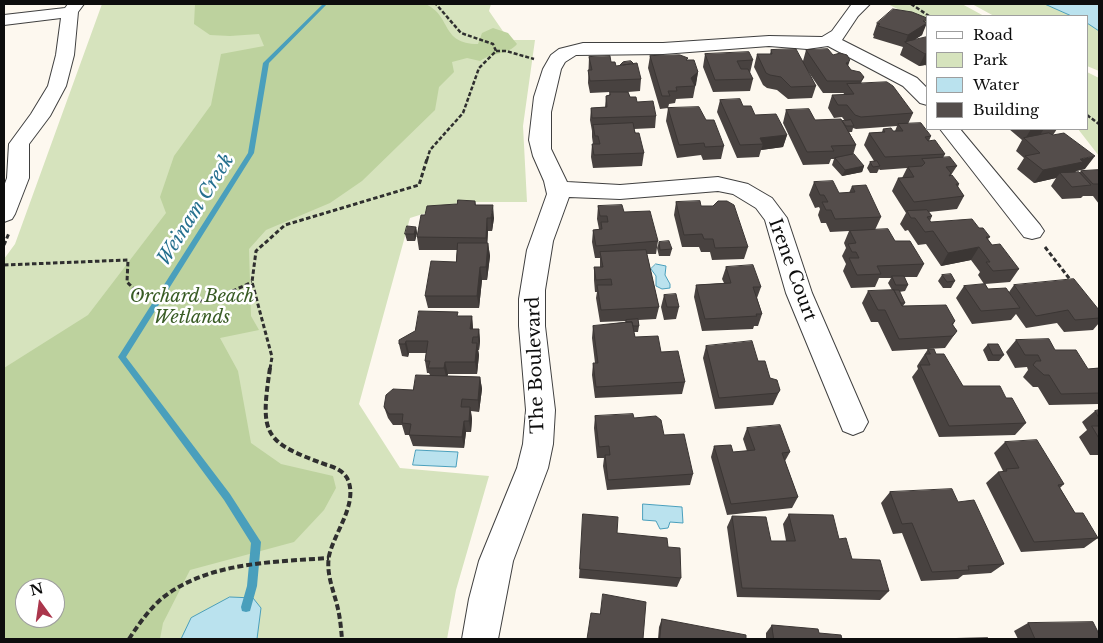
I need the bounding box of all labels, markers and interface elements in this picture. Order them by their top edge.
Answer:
legend [926,15,1088,130]
text: Road [973,25,1013,44]
text: Park [973,50,1008,69]
text: Water [973,75,1019,94]
text: Building [973,100,1039,119]
water label: Weinam Creek [153,150,239,270]
street label: Irene Court [763,216,821,324]
park label: Orchard Beach Wetlands [130,286,254,328]
street label: The Boulevard [523,296,549,434]
north arrow [15,578,65,628]
text: N [28,579,45,600]

